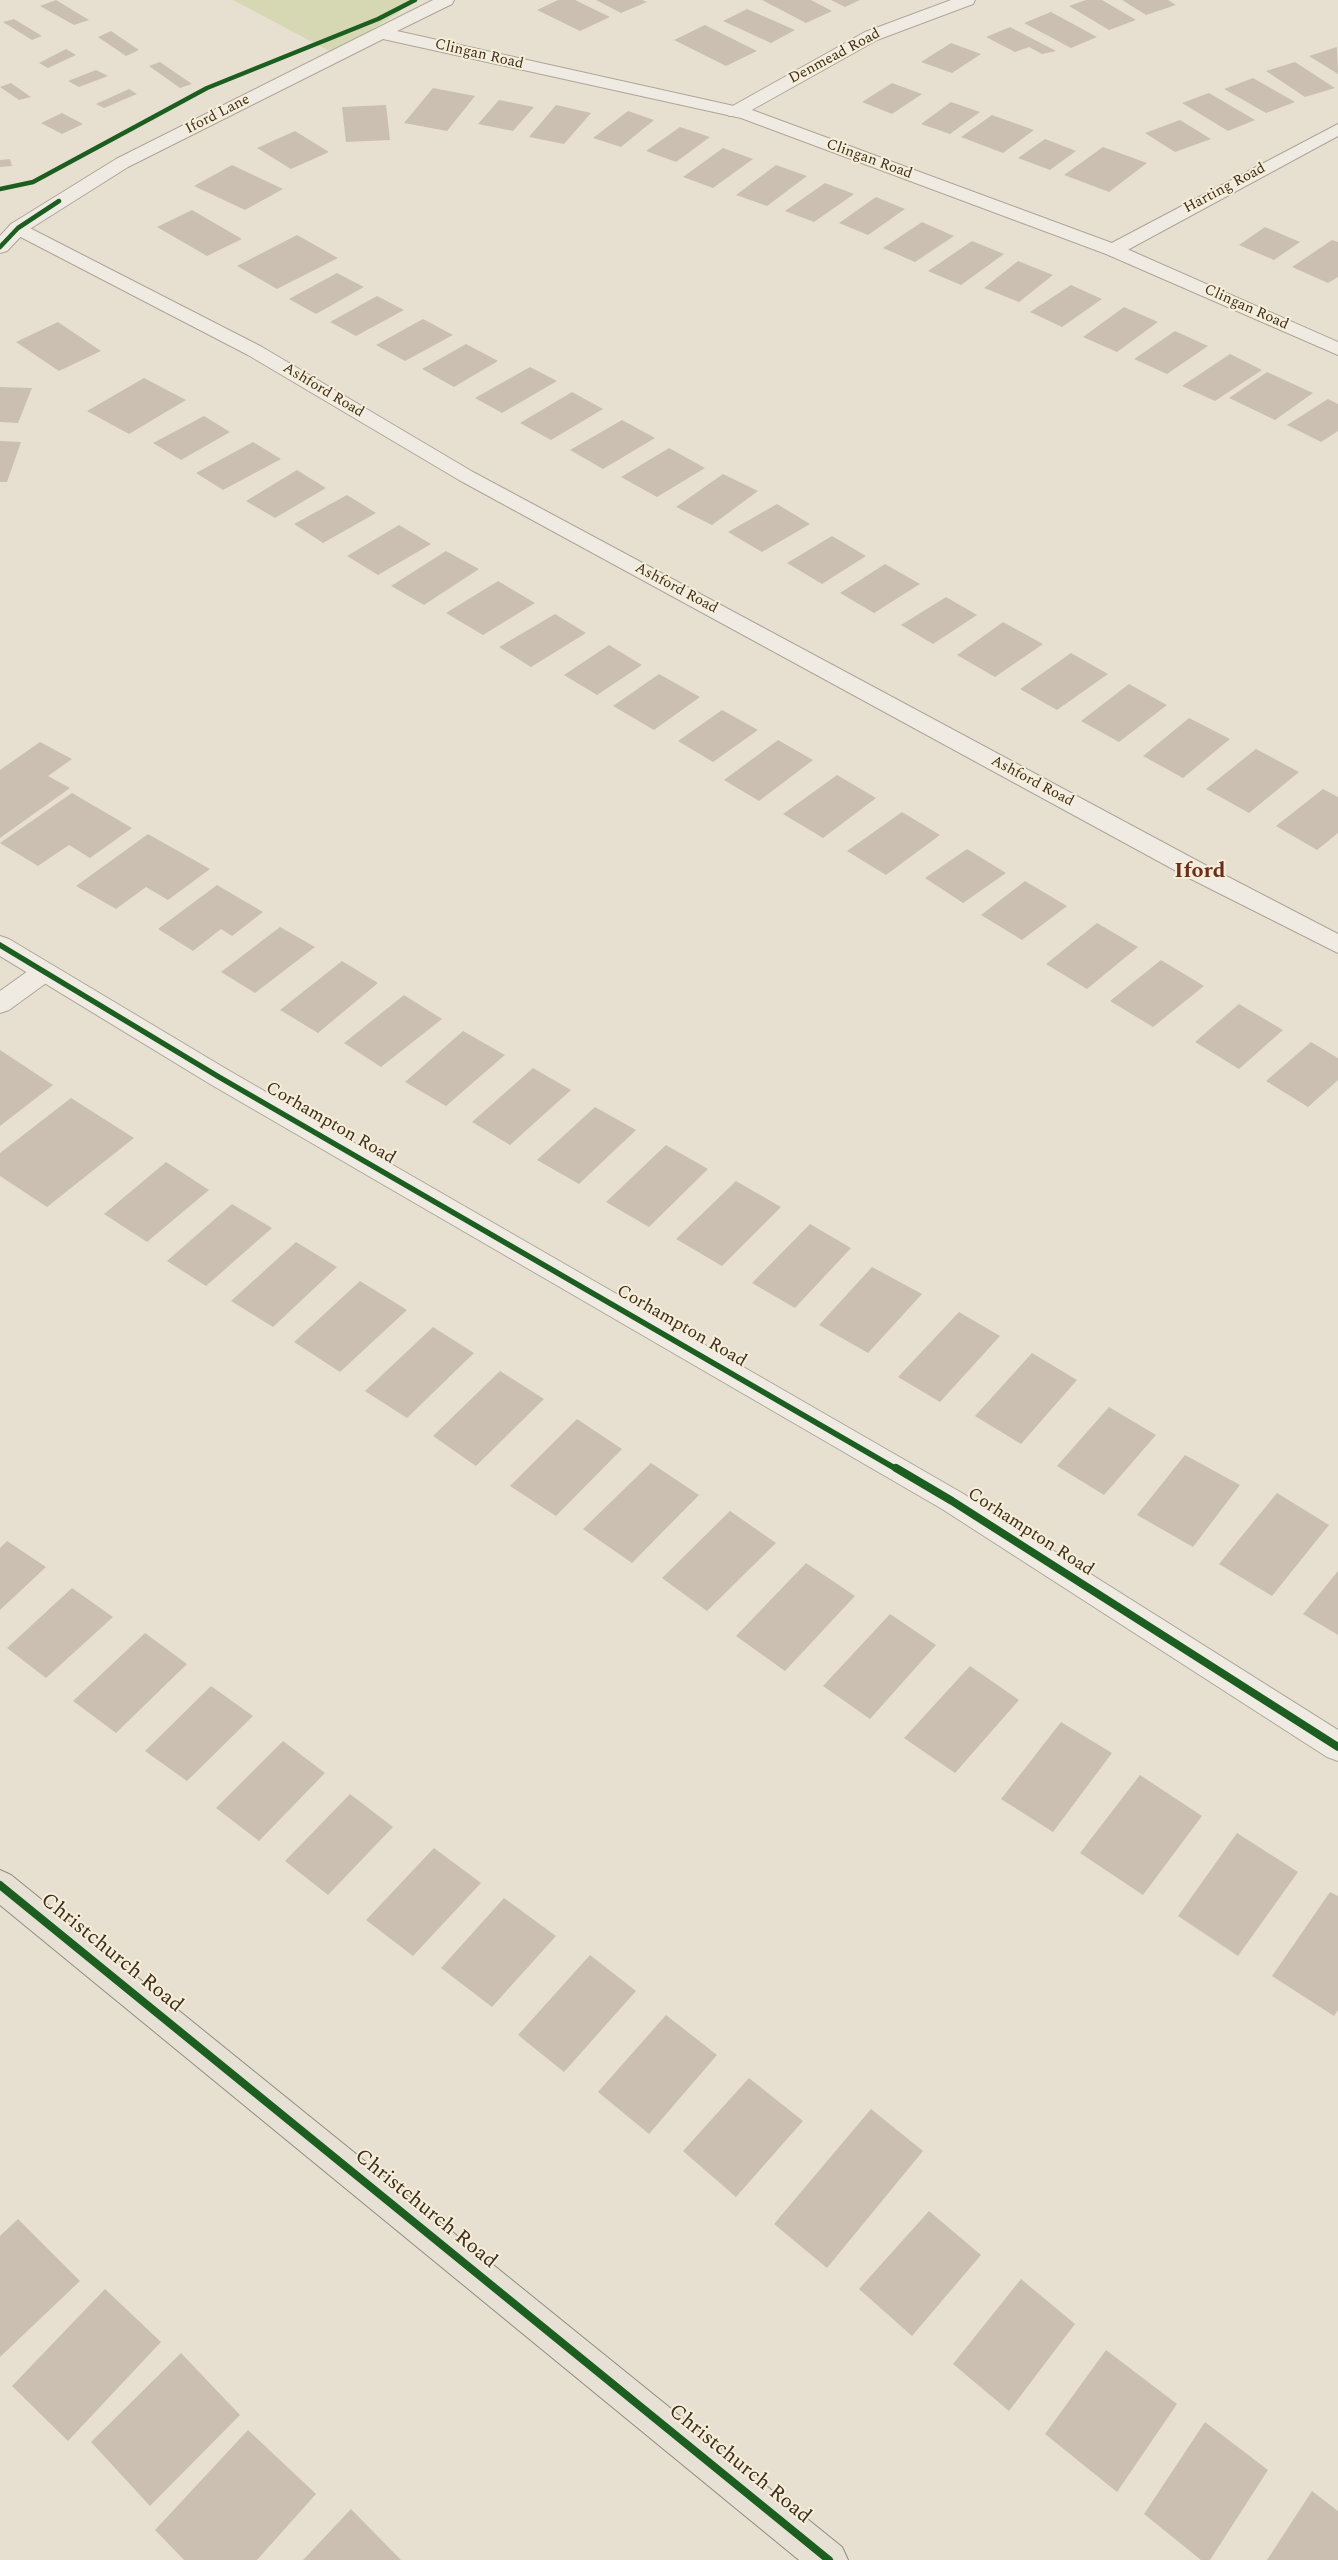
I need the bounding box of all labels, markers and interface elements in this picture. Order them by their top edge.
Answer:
street label: Denmead Road [786,25,884,89]
street label: Clingan Road [433,36,525,74]
street label: Iford Lane [183,91,253,139]
street label: Clingan Road [823,136,915,184]
street label: Harting Road [1181,160,1269,218]
street label: Clingan Road [1201,281,1291,335]
street label: Ashford Road [279,360,367,422]
street label: Ashford Road [631,560,721,618]
street label: Ashford Road [987,753,1077,811]
district label: Iford [1174,860,1226,886]
street label: Corhampton Road [261,1078,399,1170]
street label: Corhampton Road [612,1281,750,1373]
street label: Corhampton Road [963,1484,1097,1582]
street label: Christchurch Road [35,1889,187,2019]
street label: Christchurch Road [349,2145,501,2275]
street label: Christchurch Road [663,2400,815,2530]

